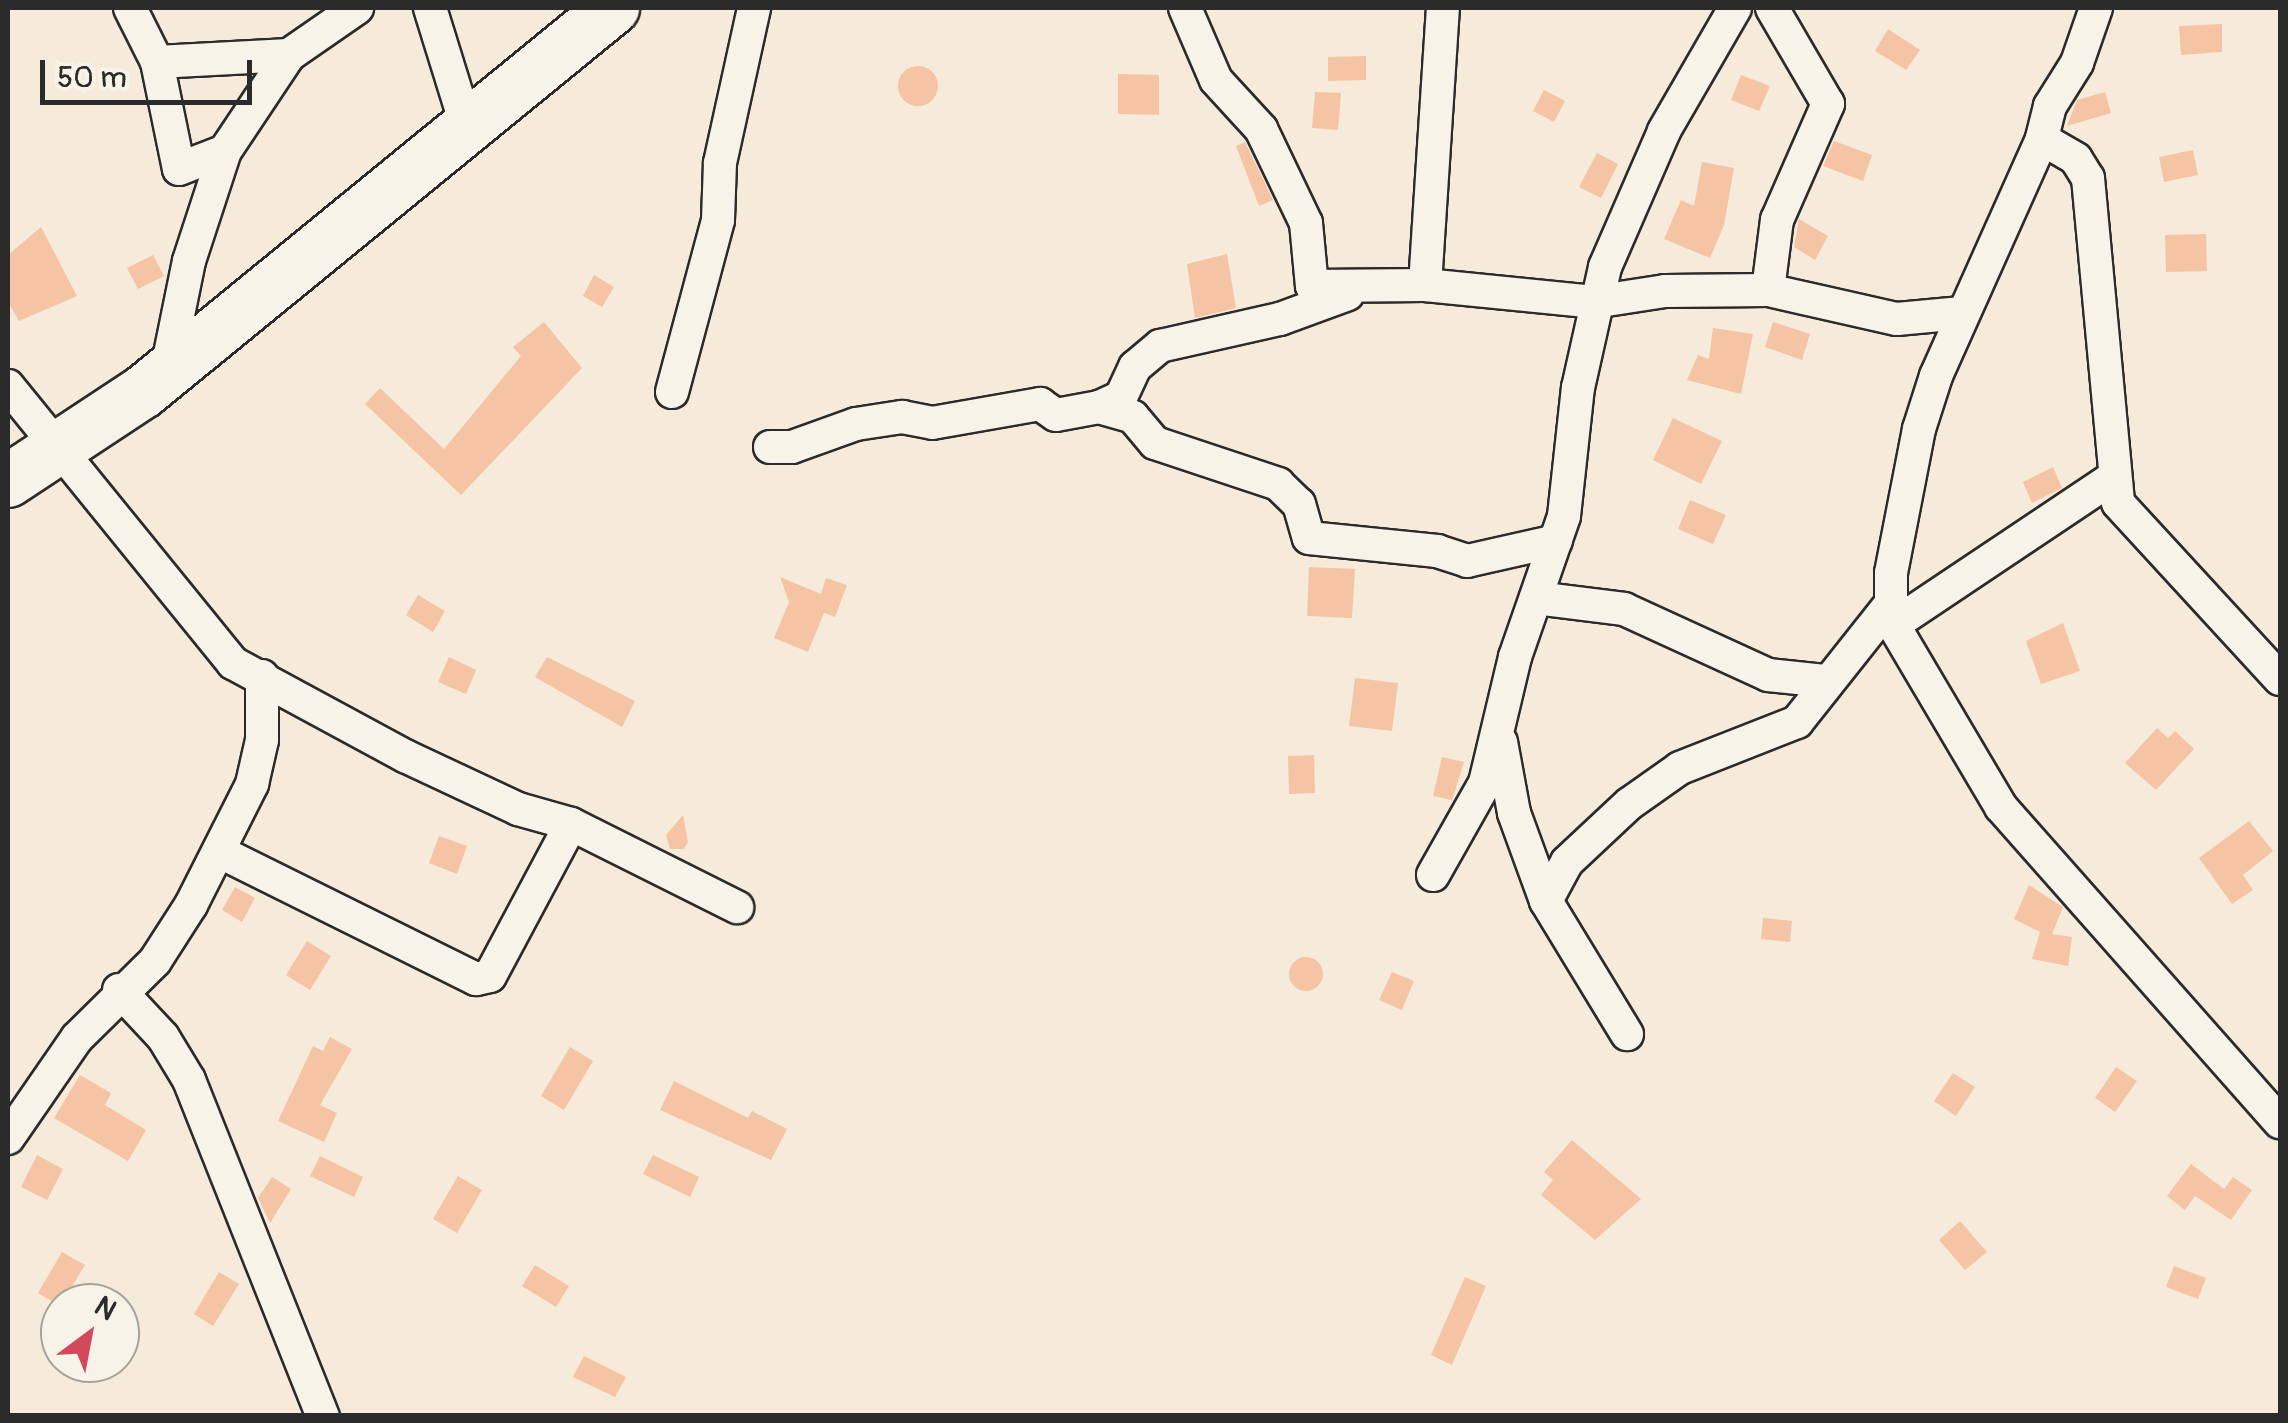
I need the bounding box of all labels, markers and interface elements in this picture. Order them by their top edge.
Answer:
scale bar [45,40,258,102]
text: 50 m [57,59,127,96]
north arrow [40,1283,140,1383]
text: N [88,1289,122,1329]

